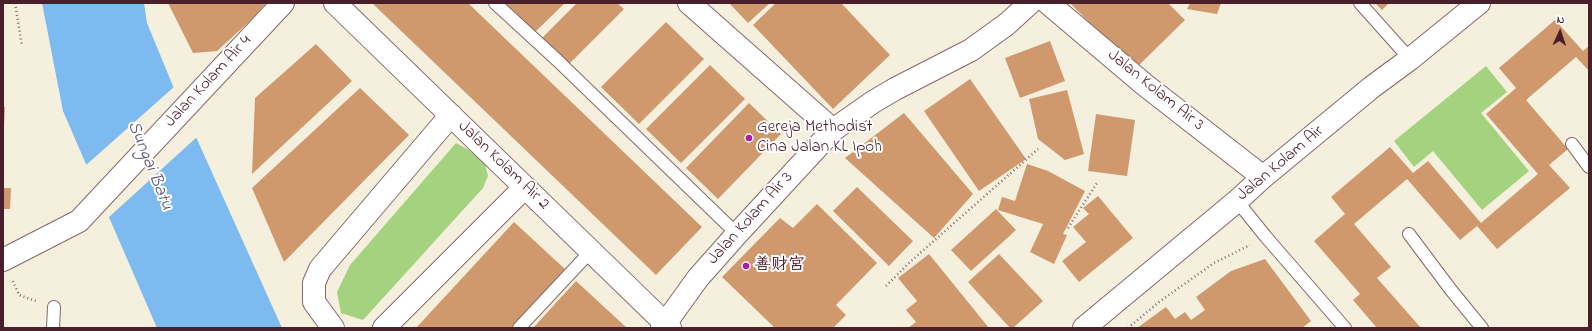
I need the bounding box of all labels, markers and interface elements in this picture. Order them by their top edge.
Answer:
north arrow [1540,12,1580,52]
text: N [1556,12,1565,28]
street label: Jalan Kolam Air 4 [161,32,257,132]
street label: Jalan Kolam Air 3 [1103,46,1207,136]
street label: Jalan Kolam Air 2 [453,117,553,215]
water label: Sungai Batu [121,118,177,214]
place label: Gereja Methodist Cina Jalan KL Ipoh [757,118,882,158]
street label: Jalan Kolam Air [1233,122,1329,206]
marker: Gereja Methodist Cina Jalan KL Ipoh [744,133,754,143]
street label: Jalan Kolam Air 3 [704,168,798,270]
place label: 善财宫 [754,256,805,276]
marker: 善财宫 [741,261,751,271]

